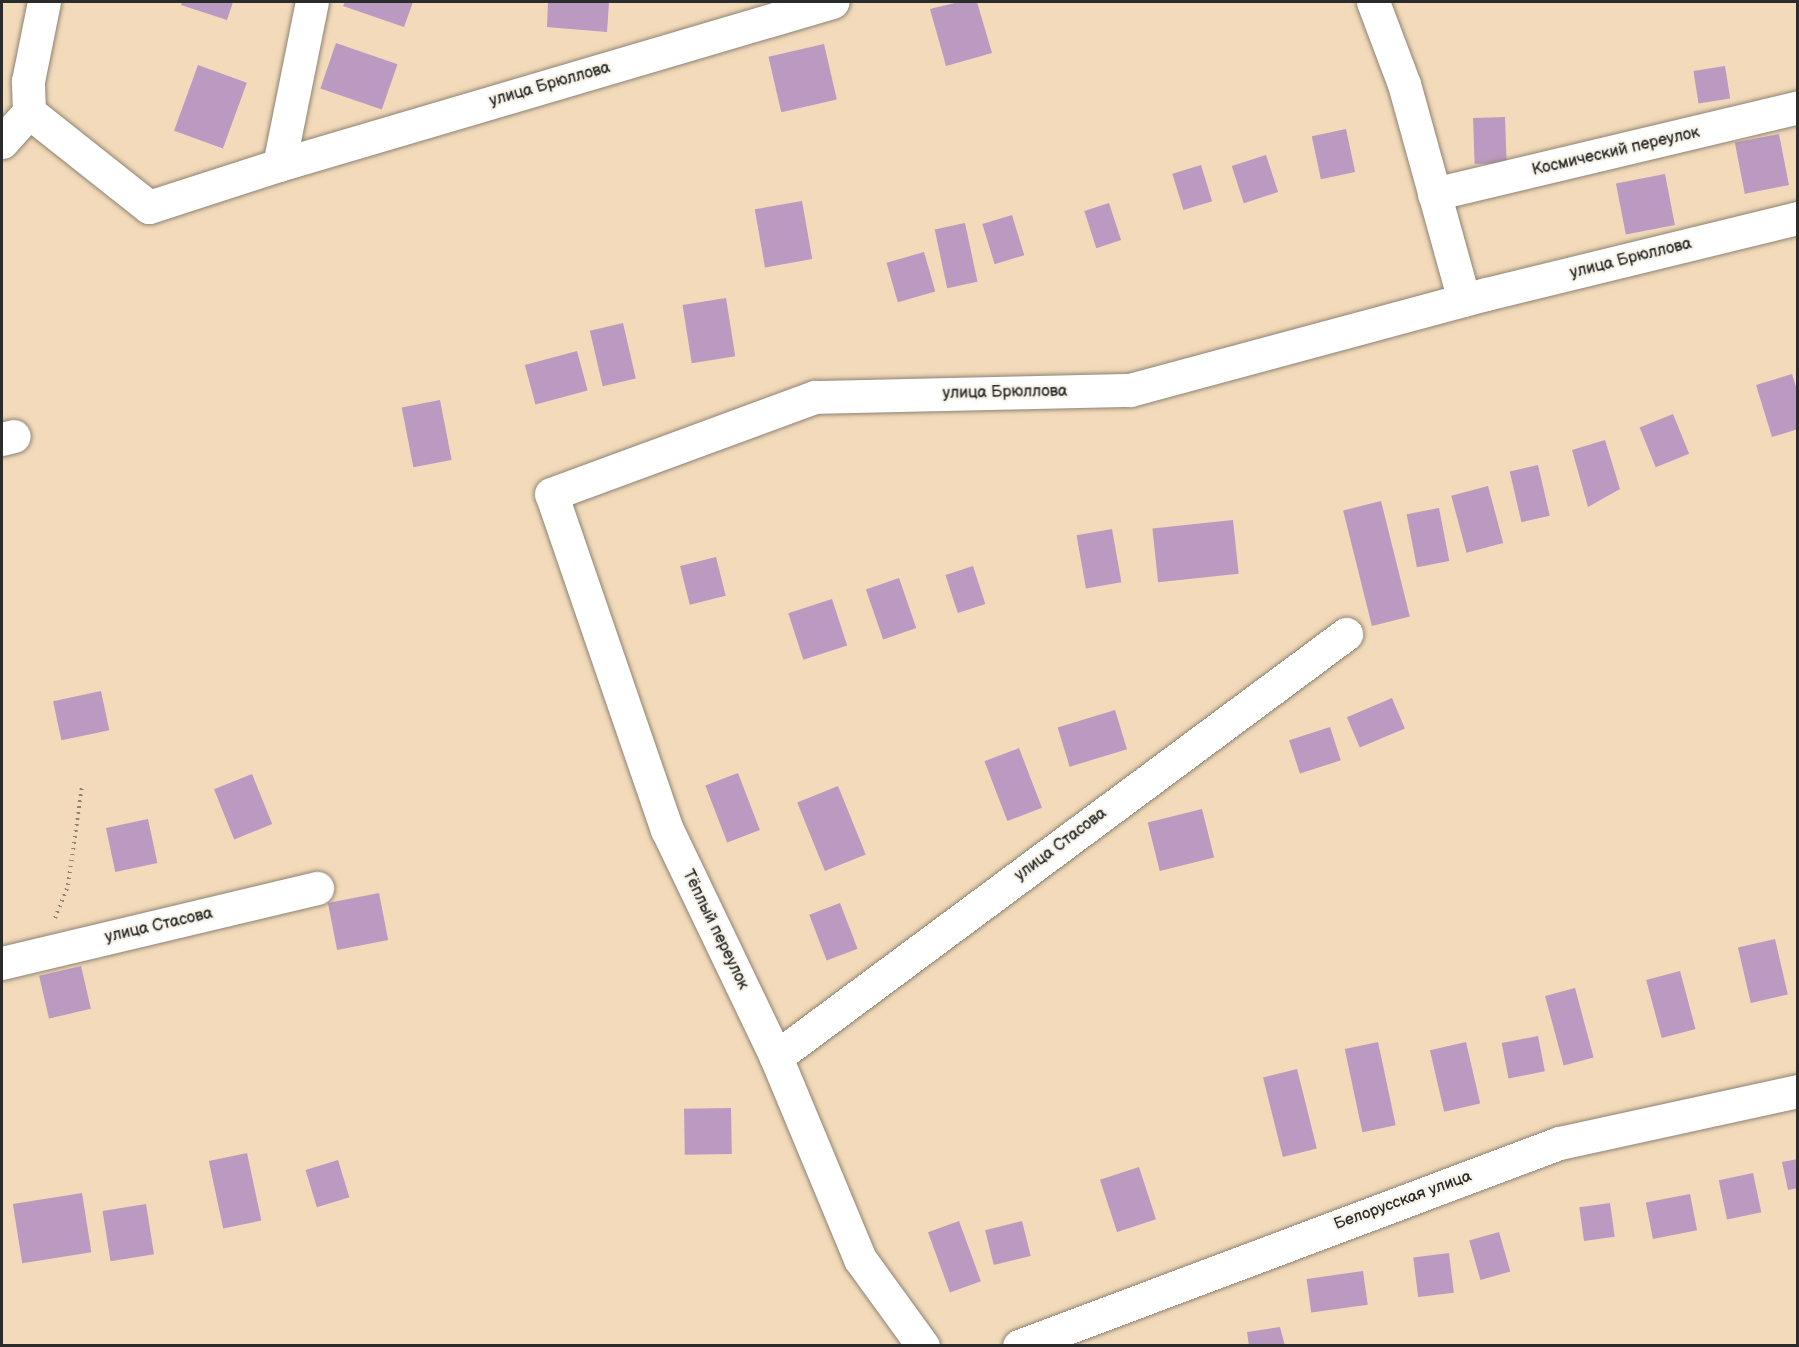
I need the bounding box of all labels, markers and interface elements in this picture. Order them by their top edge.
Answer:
street label: улица Брюллова [487,59,613,111]
street label: Космический переулок [1530,123,1702,181]
street label: улица Брюллова [1568,235,1694,283]
street label: улица Брюллова [942,382,1068,404]
street label: улица Стасова [1011,804,1111,886]
street label: Тёплый переулок [678,867,752,993]
street label: улица Стасова [103,904,215,948]
street label: Белорусская улица [1332,1167,1474,1235]

